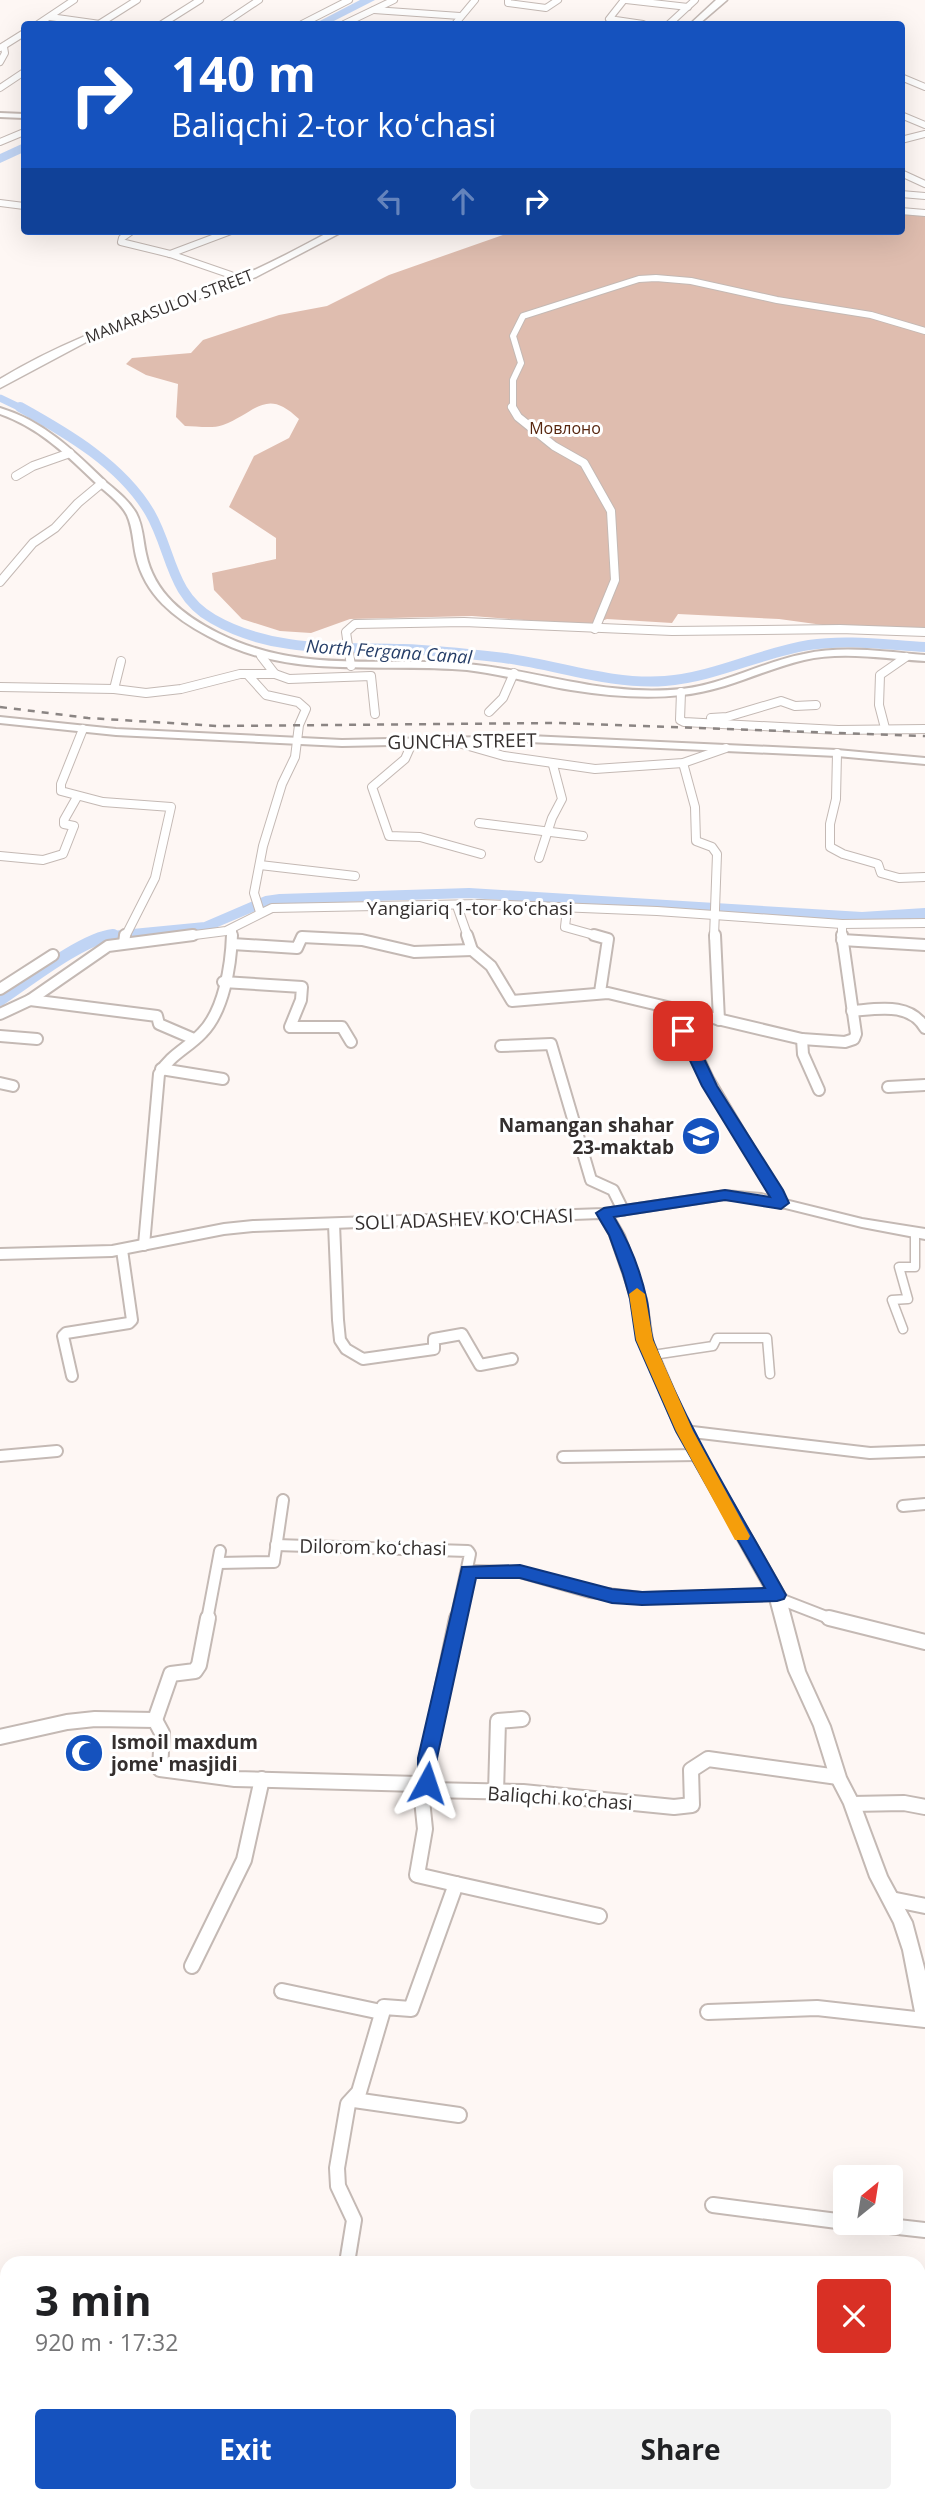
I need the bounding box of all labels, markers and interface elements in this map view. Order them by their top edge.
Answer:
text: 140 m [171,40,316,106]
icon: right [56,49,147,140]
text: Baliqchi 2-tor koʻchasi [171,103,496,146]
icon: left [371,182,409,220]
icon: ahead [444,182,482,220]
icon: right [517,182,555,220]
street label: MAMARASULOV STREET [82,264,256,348]
park label: Мовлоно [529,417,601,439]
water label: North Fergana Canal [305,633,473,669]
street label: GUNCHA STREET [387,727,537,755]
street label: Yangiariq 1-tor koʻchasi [367,895,573,921]
pin [653,1001,713,1061]
icon: arrive [664,1012,702,1050]
place label: Namangan shahar 23-maktab [499,1112,674,1160]
school or university icon: Namangan shahar 23-maktab [680,1115,722,1157]
street label: SOLI ADASHEV KO'CHASI [354,1202,574,1236]
street label: Dilorom koʻchasi [299,1533,447,1561]
place label: Ismoil maxdum jome' masjidi [109,1729,258,1777]
mosque icon: Ismoil maxdum jome' masjidi [63,1732,105,1774]
position arrow [390,1746,464,1820]
street label: Baliqchi koʻchasi [487,1780,633,1816]
north arrow [833,2165,903,2235]
map controls [833,2165,903,2235]
text: 3 min [35,2271,152,2328]
button: close [817,2279,891,2353]
text: 920 m · 17:32 [35,2326,178,2358]
button: Exit [35,2409,456,2489]
button: Share [470,2409,891,2489]

